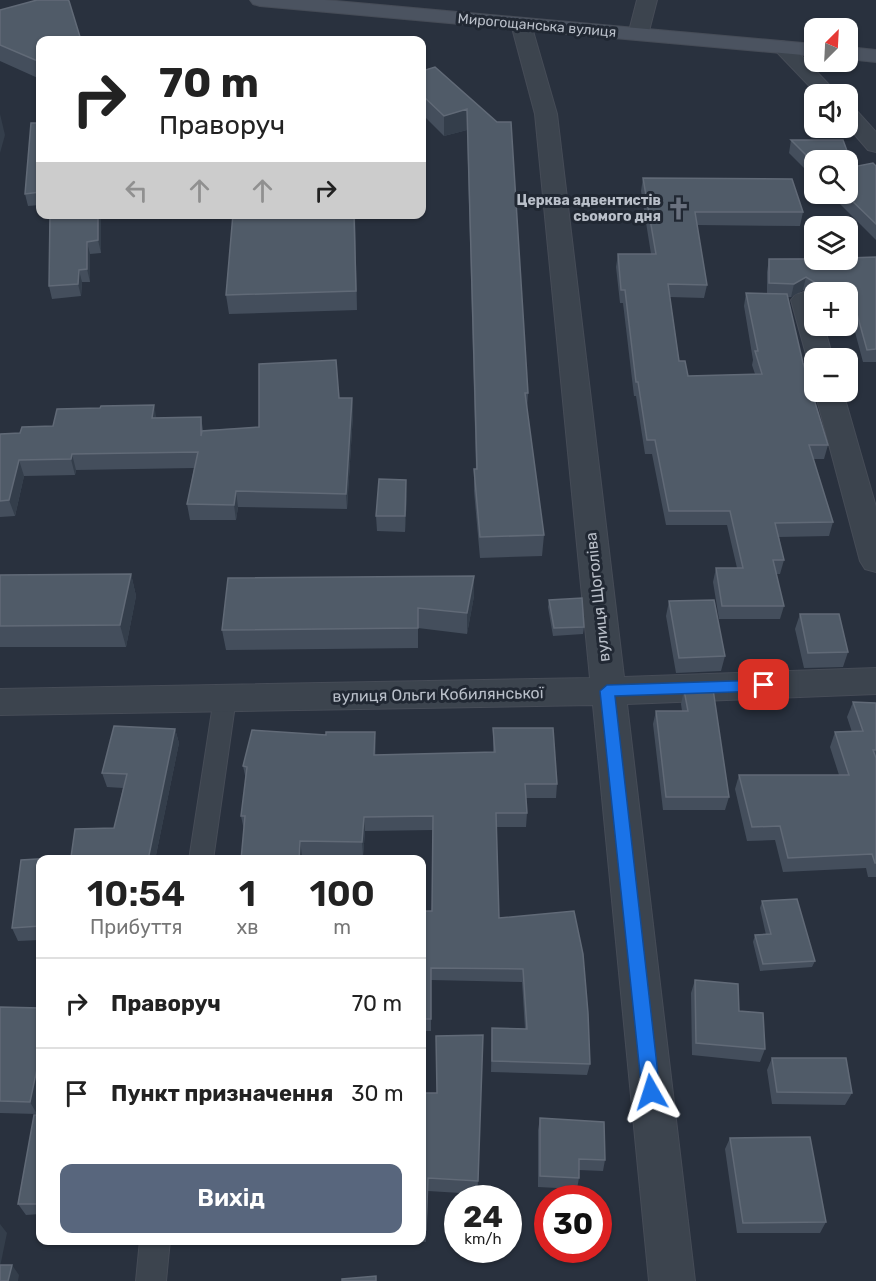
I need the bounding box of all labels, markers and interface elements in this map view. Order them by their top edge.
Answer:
street label: Мирогощанська вулиця [457,10,617,41]
north arrow [804,18,858,72]
map controls [804,18,858,402]
text: 70 m [159,58,259,108]
icon: right [60,60,138,138]
button: sound [804,84,858,138]
text: Праворуч [159,109,285,141]
button: search [804,150,858,204]
icon: left [120,174,153,207]
icon: ahead [183,174,216,207]
icon: ahead [246,174,279,207]
icon: right [309,174,342,207]
place label: Церква адвентистів сьомого дня [517,192,661,225]
church icon: Церква адвентистів сьомого дня [666,195,692,221]
button: layers [804,216,858,270]
button: + [804,282,858,336]
button: − [804,348,858,402]
street label: вулиця Щоголіва [581,531,614,663]
pin [738,659,789,710]
icon: arrive [747,668,780,701]
street label: вулиця Ольги Кобилянської [332,683,545,706]
text: 10:54 [87,872,185,915]
text: 1 [239,872,256,915]
text: 100 [310,872,375,915]
text: Прибуття [90,915,182,939]
text: хв [236,915,258,939]
text: m [333,915,351,939]
icon: right [60,987,93,1020]
text: Праворуч [111,990,221,1017]
text: 70 m [352,990,402,1017]
position arrow [619,1060,683,1124]
icon: arrive [60,1077,93,1110]
text: Пункт призначення [111,1080,333,1107]
text: 30 m [351,1080,404,1107]
button: Вихід [60,1164,402,1233]
speed limit sign: 30 [534,1185,612,1263]
text: 24 [463,1199,503,1235]
text: km/h [464,1230,502,1248]

